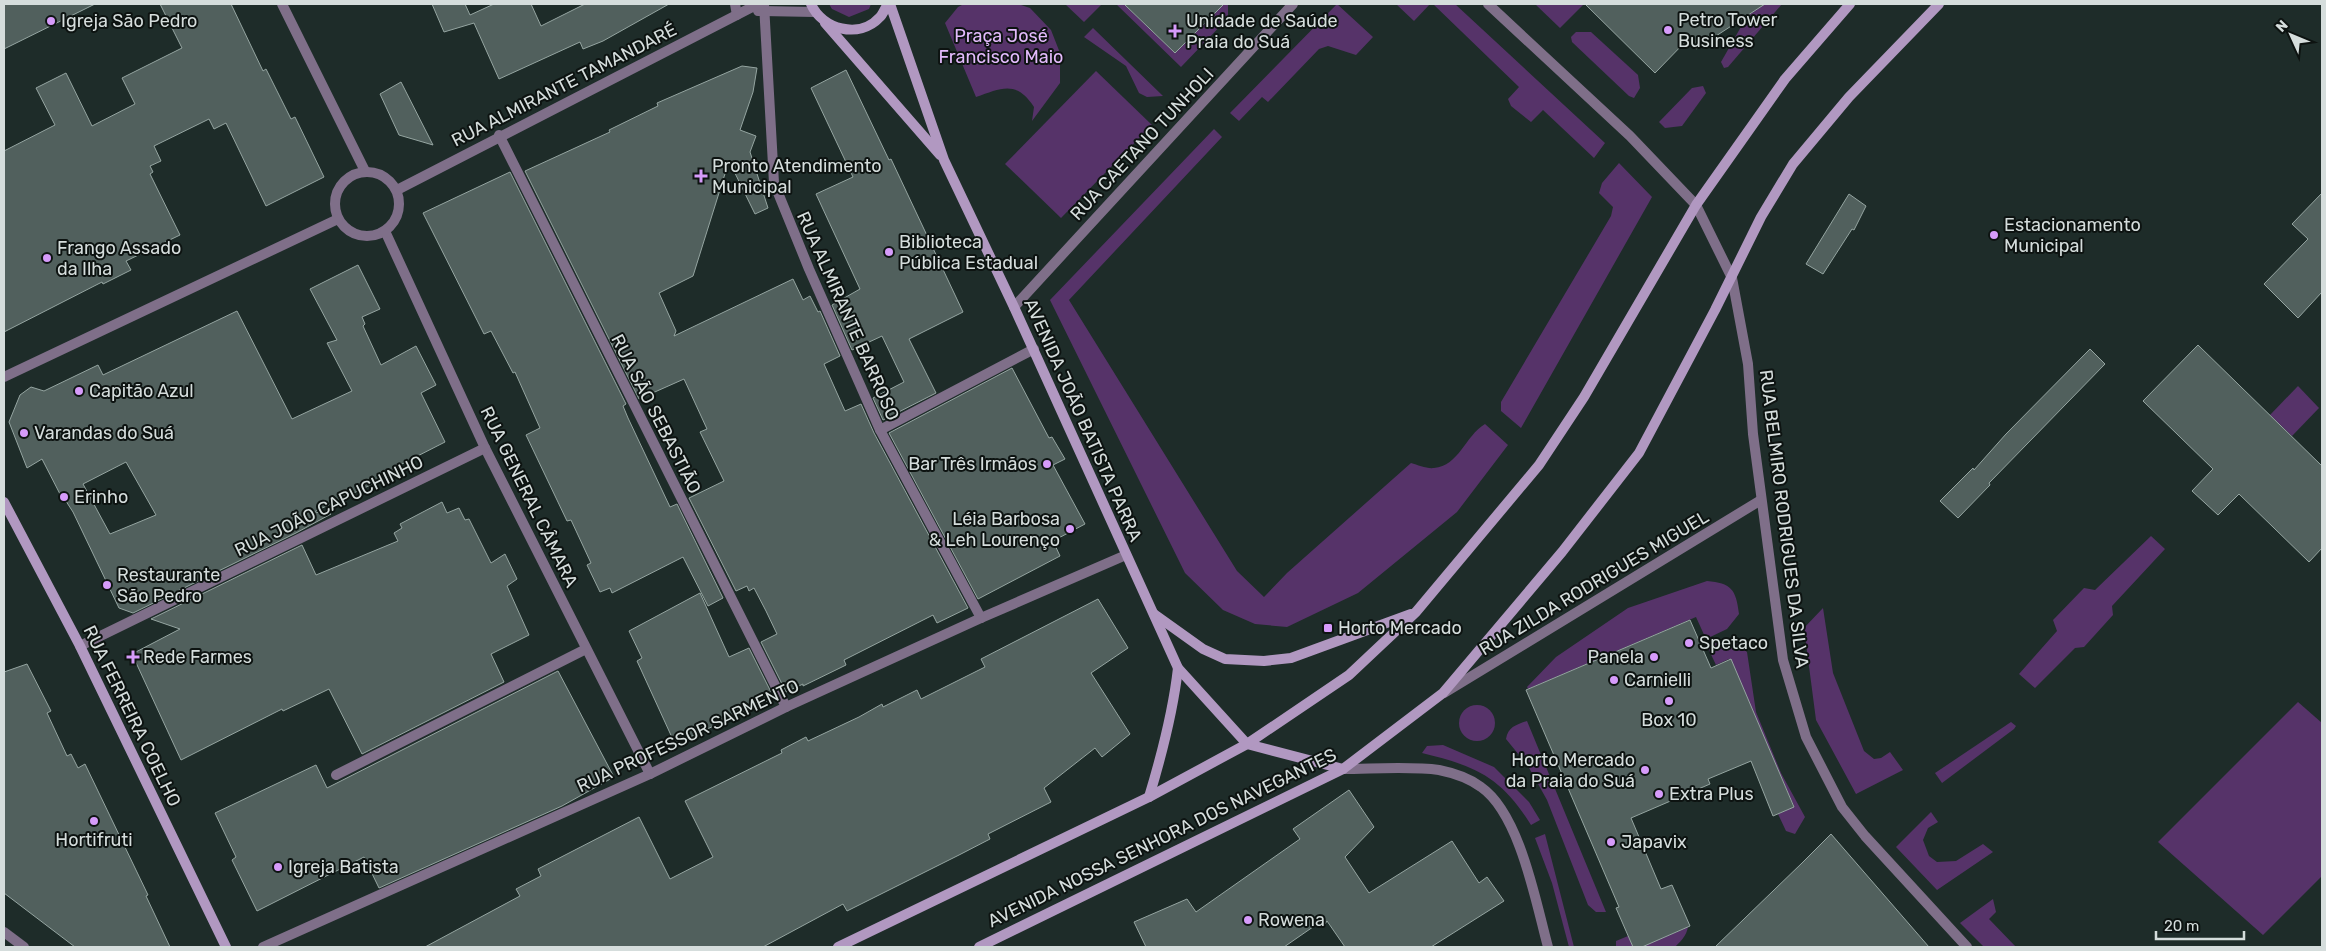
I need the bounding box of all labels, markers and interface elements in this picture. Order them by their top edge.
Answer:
place label: Petro Tower Business [1678,9,1777,52]
place label: Igreja São Pedro [61,10,197,32]
place label: Unidade de Saúde Praia do Suá [1186,10,1338,53]
north arrow [2266,10,2316,60]
marker: Igreja São Pedro [45,15,57,27]
text: N [2272,17,2292,36]
street label: RUA ALMIRANTE TAMANDARÉ [448,19,680,151]
marker: Unidade de Saúde Praia do Suá [1168,24,1182,38]
marker: Petro Tower Business [1662,24,1674,36]
park label: Praça José Francisco Maio [939,25,1063,68]
street label: RUA CAETANO TUNHOLI [1066,63,1218,225]
place label: Pronto Atendimento Municipal [712,155,882,198]
marker: Pronto Atendimento Municipal [694,169,708,183]
street label: RUA ALMIRANTE BARROSO [792,208,904,424]
place label: Estacionamento Municipal [2004,214,2141,257]
marker: Estacionamento Municipal [1988,229,2000,241]
place label: Biblioteca Pública Estadual [899,231,1038,274]
place label: Frango Assado da Ilha [57,237,181,280]
marker: Biblioteca Pública Estadual [883,246,895,258]
marker: Frango Assado da Ilha [41,252,53,264]
street label: AVENIDA JOÃO BATISTA PARRA [1019,295,1147,545]
street label: RUA SÃO SEBASTIÃO [606,331,706,497]
street label: RUA BELMIRO RODRIGUES DA SILVA [1755,368,1813,670]
place label: Capitão Azul [89,380,194,402]
marker: Capitão Azul [73,385,85,397]
street label: RUA GENERAL CÂMARA [476,403,582,591]
place label: Varandas do Suá [34,422,174,444]
marker: Varandas do Suá [18,427,30,439]
street label: RUA JOÃO CAPUCHINHO [231,451,427,561]
place label: Bar Três Irmãos [908,453,1037,475]
marker: Bar Três Irmãos [1041,458,1053,470]
place label: Erinho [74,486,128,508]
marker: Erinho [58,491,70,503]
street label: RUA ZILDA RODRIGUES MIGUEL [1475,506,1713,660]
place label: Léia Barbosa & Leh Lourenço [929,508,1060,551]
marker: Léia Barbosa & Leh Lourenço [1064,523,1076,535]
place label: Restaurante São Pedro [117,564,220,607]
marker: Restaurante São Pedro [101,579,113,591]
place label: Horto Mercado [1338,617,1462,639]
street label: RUA FERREIRA COELHO [78,622,186,810]
marker: Horto Mercado [1322,622,1334,634]
place label: Spetaco [1699,632,1768,654]
marker: Spetaco [1683,637,1695,649]
place label: Rede Farmes [143,646,252,668]
place label: Panela [1587,646,1644,668]
marker: Rede Farmes [127,651,139,663]
marker: Panela [1648,651,1660,663]
place label: Carnielli [1624,669,1691,691]
marker: Carnielli [1608,674,1620,686]
street label: RUA PROFESSOR SARMENTO [573,675,803,797]
marker: Box 10 [1663,695,1675,707]
place label: Box 10 [1641,709,1697,731]
street label: AVENIDA NOSSA SENHORA DOS NAVEGANTES [984,744,1340,932]
place label: Horto Mercado da Praia do Suá [1506,749,1635,792]
marker: Horto Mercado da Praia do Suá [1639,764,1651,776]
place label: Extra Plus [1669,783,1754,805]
marker: Extra Plus [1653,788,1665,800]
marker: Hortifruti [88,815,100,827]
place label: Hortifruti [55,829,133,851]
place label: Japavix [1621,831,1687,853]
marker: Japavix [1605,836,1617,848]
place label: Igreja Batista [288,856,399,878]
marker: Igreja Batista [272,861,284,873]
scale bar [2156,908,2244,940]
place label: Rowena [1258,909,1325,931]
marker: Rowena [1242,914,1254,926]
text: 20 m [2164,917,2199,935]

